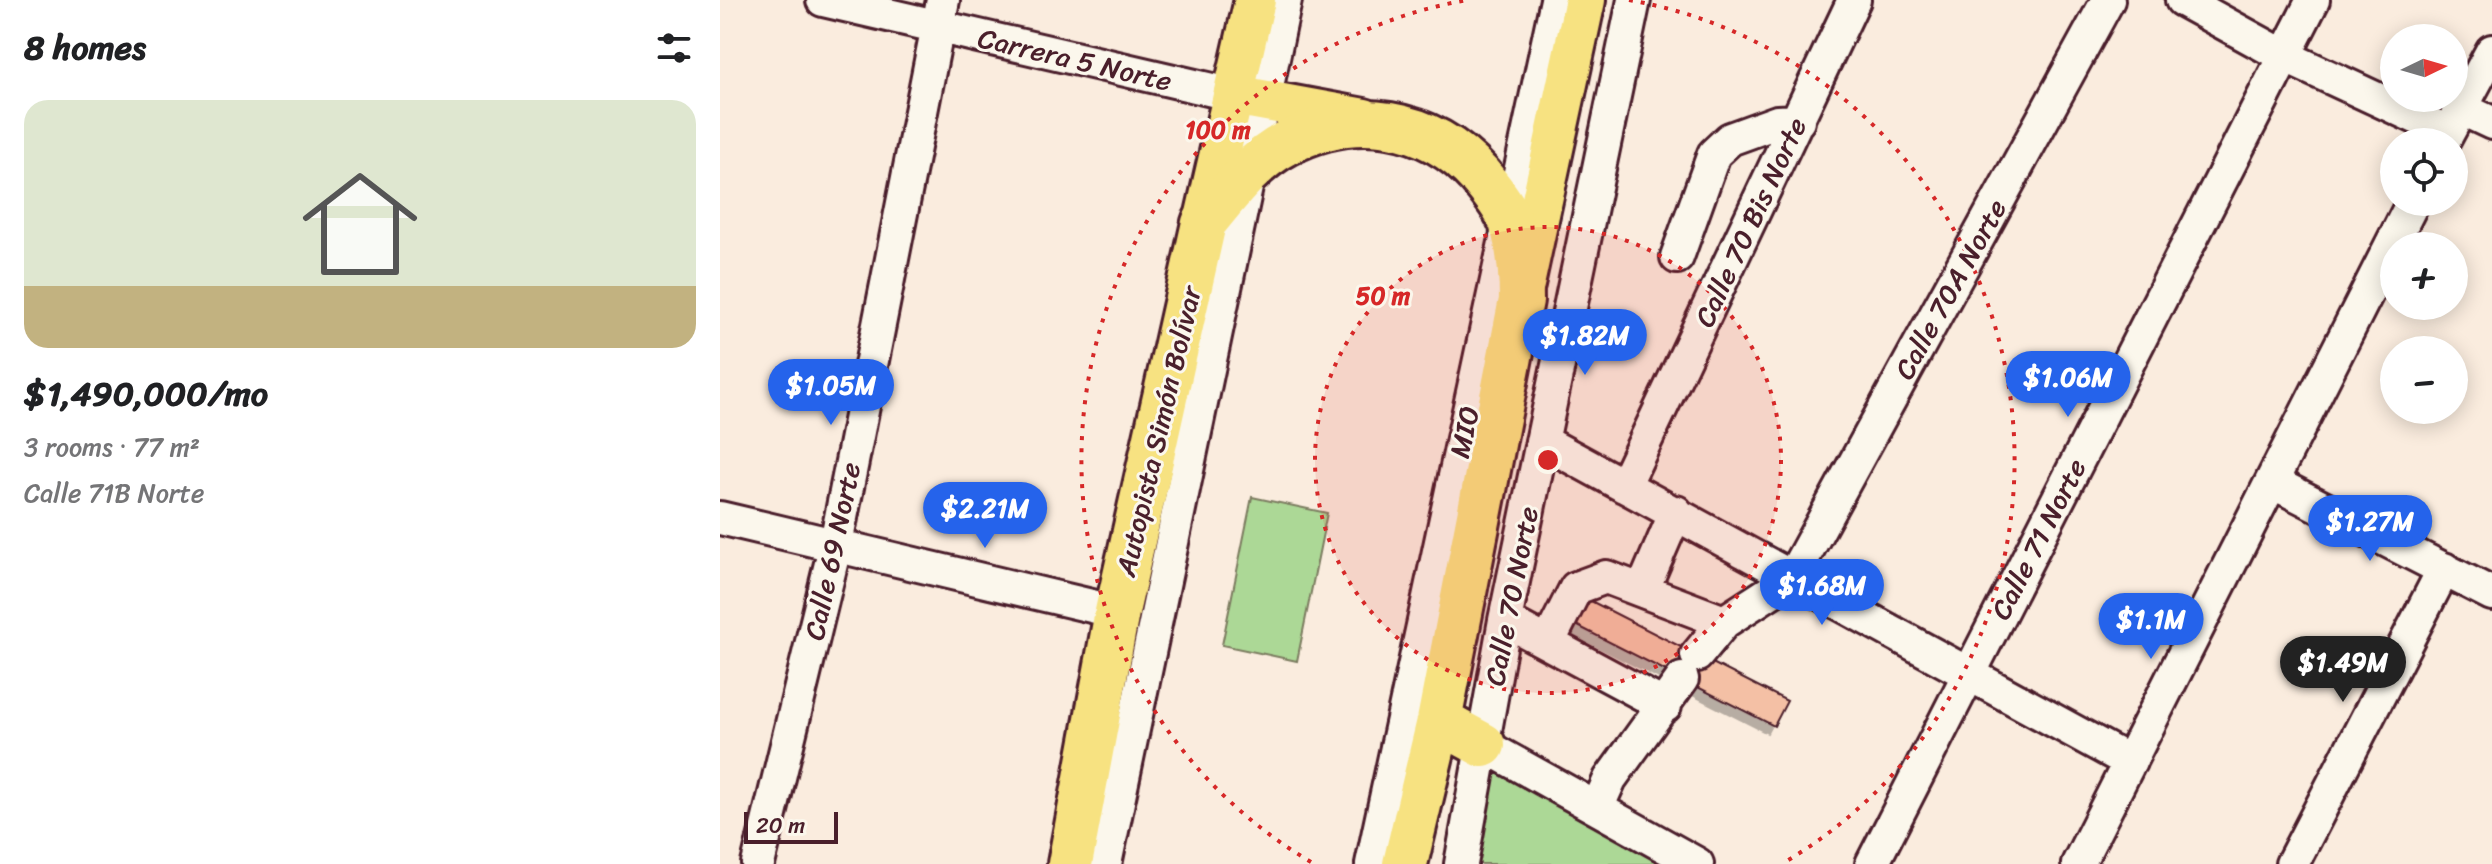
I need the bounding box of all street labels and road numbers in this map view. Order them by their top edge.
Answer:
street label: Carrera 5 Norte [973,13,1177,106]
street label: Calle 70 Bis Norte [1680,109,1821,335]
street label: Calle 70A Norte [1880,190,2020,389]
street label: Autopista Simón Bolívar [1101,279,1216,582]
street label: MIO [1435,402,1494,463]
street label: Calle 71 Norte [1977,450,2100,629]
street label: Calle 69 Norte [790,458,875,645]
street label: Calle 70 Norte [1470,502,1553,690]

